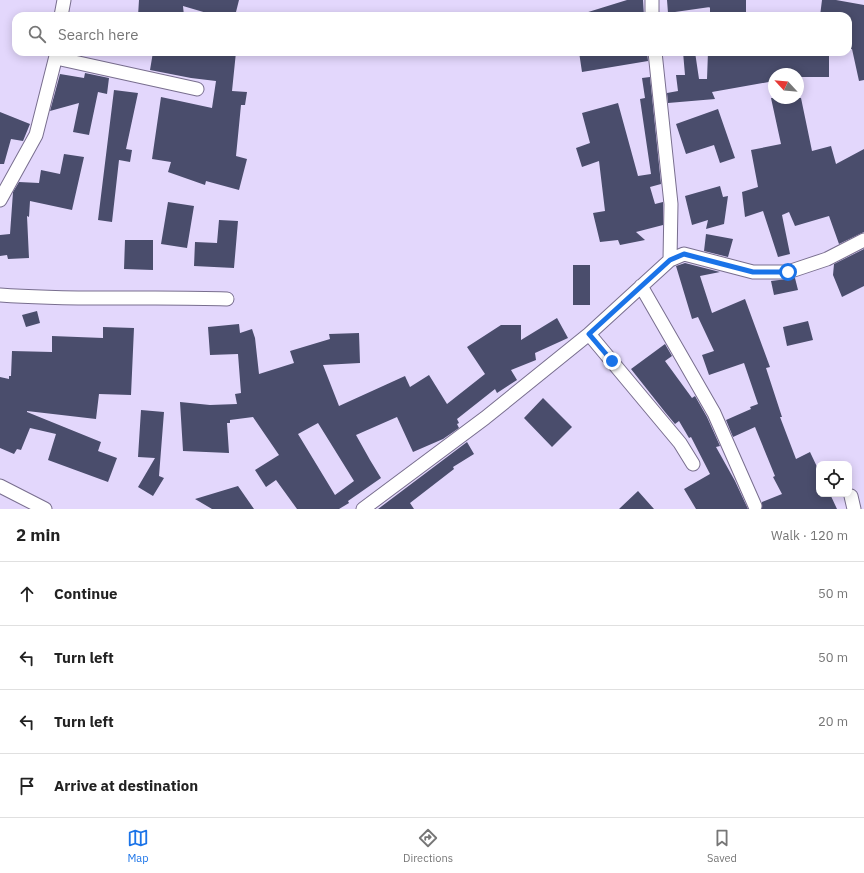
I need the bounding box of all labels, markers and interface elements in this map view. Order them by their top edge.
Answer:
search box [12,12,852,56]
icon: search [26,23,48,45]
text: Search here [58,25,138,44]
north arrow [768,68,804,104]
route start [779,263,797,281]
route end [603,352,621,370]
map controls [816,461,852,497]
button: locate [816,461,852,497]
text: 2 min [16,524,60,546]
text: Walk · 120 m [771,527,848,544]
icon: ahead [16,583,38,605]
text: Continue [54,584,118,603]
text: 50 m [818,585,848,602]
icon: left [16,647,38,669]
text: Turn left [54,648,114,667]
text: 50 m [818,649,848,666]
icon: left [16,711,38,733]
text: Turn left [54,712,114,731]
text: 20 m [818,713,848,730]
icon: arrive [16,775,38,797]
text: Arrive at destination [54,776,198,795]
tab: Map [127,827,149,865]
tab: Directions [403,827,453,865]
tab: Saved [707,827,737,865]

